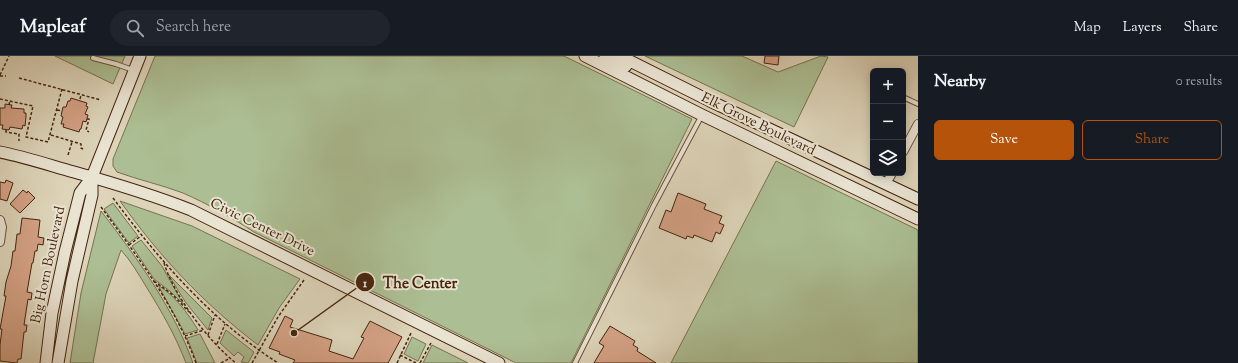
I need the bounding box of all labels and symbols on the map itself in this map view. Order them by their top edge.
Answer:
street label: Elk Grove Boulevard [698,89,819,161]
street label: Civic Center Drive [206,194,318,262]
street label: Big Horn Boulevard [27,205,71,325]
callout: The Center [355,269,465,296]
text: The Center [383,274,458,295]
text: 1 [362,275,368,293]

